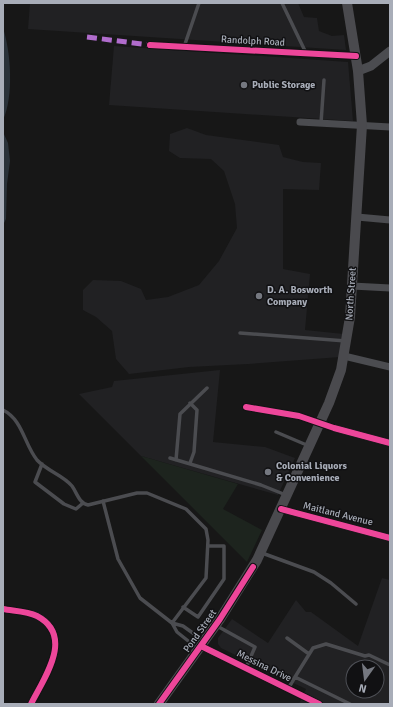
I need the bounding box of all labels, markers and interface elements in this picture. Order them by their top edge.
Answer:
street label: Randolph Road [221,33,285,49]
place label: Public Storage [252,79,315,91]
marker: Public Storage [239,80,249,90]
street label: North Street [343,267,359,321]
place label: D. A. Bosworth Company [267,284,333,308]
marker: D. A. Bosworth Company [254,291,264,301]
place label: Colonial Liquors & Convenience [276,460,348,484]
marker: Colonial Liquors & Convenience [263,467,273,477]
street label: Maitland Avenue [302,500,374,528]
street label: Pond Street [181,607,219,655]
street label: Messina Drive [235,648,293,684]
north arrow [345,659,385,699]
text: N [357,681,368,695]

